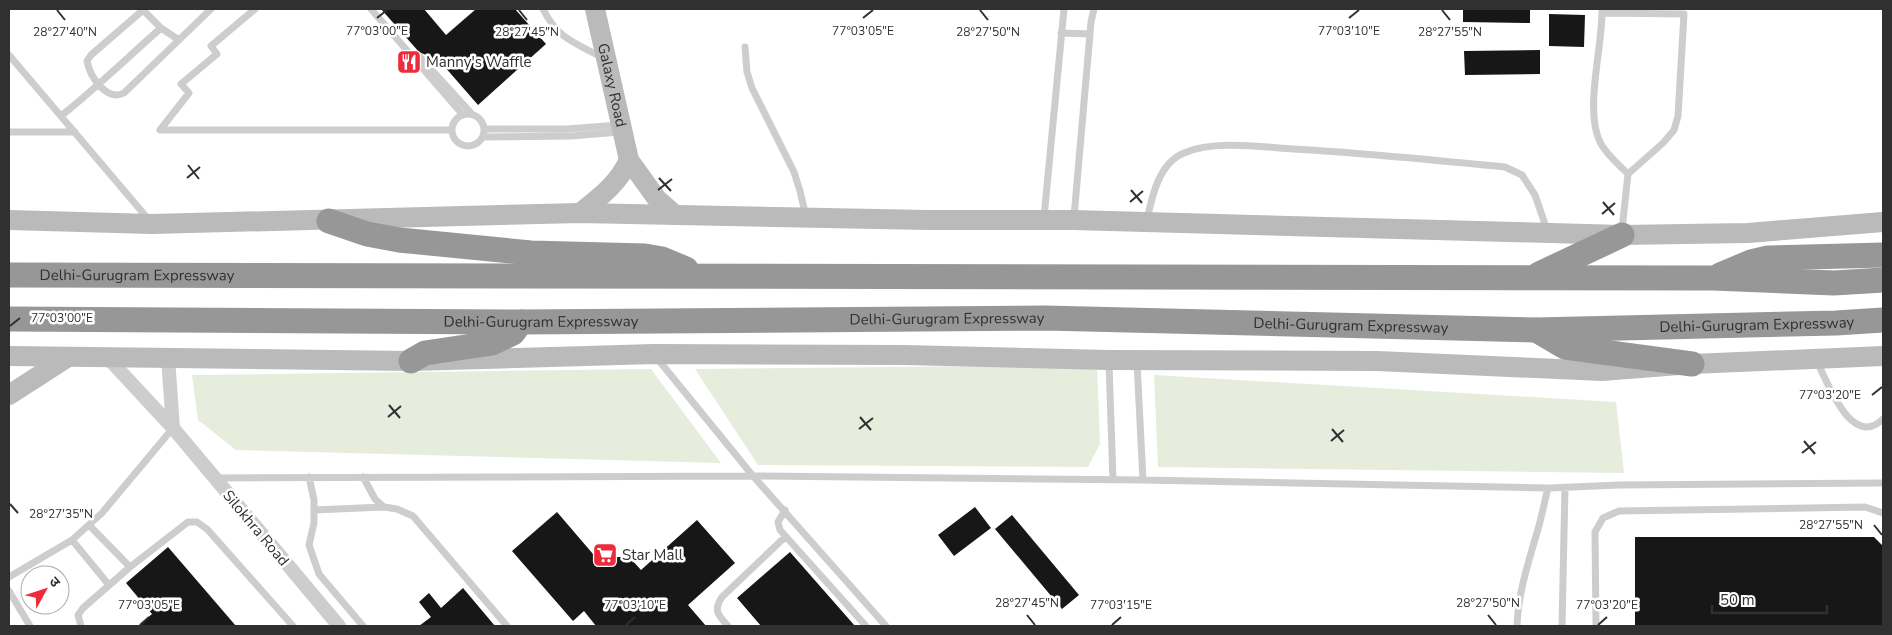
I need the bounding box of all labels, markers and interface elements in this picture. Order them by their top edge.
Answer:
text: 77°03'00"E [346,23,408,39]
text: 77°03'05"E [832,23,894,39]
text: 77°03'10"E [1318,23,1380,39]
text: 28°27'40"N [33,24,97,40]
text: 28°27'45"N [495,24,559,40]
text: 28°27'50"N [956,24,1020,40]
text: 28°27'55"N [1418,24,1482,40]
street label: Galaxy Road [593,41,631,129]
restaurant icon: Manny's Waffle [396,49,422,75]
place label: Manny's Waffle [426,52,532,72]
street label: Delhi-Gurugram Expressway [40,265,235,285]
street label: Delhi-Gurugram Expressway [849,308,1045,329]
text: 77°03'00"E [31,310,93,326]
street label: Delhi-Gurugram Expressway [444,311,639,332]
street label: Delhi-Gurugram Expressway [1659,312,1855,337]
street label: Delhi-Gurugram Expressway [1253,313,1449,338]
text: 77°03'20"E [1799,387,1861,403]
street label: Silokhra Road [218,486,294,570]
text: 28°27'35"N [29,506,93,522]
text: 28°27'55"N [1799,517,1863,533]
supermarket icon: Star Mall [592,542,618,568]
place label: Star Mall [622,545,684,565]
north arrow [20,565,70,615]
text: उ [45,573,65,592]
scale bar [1712,582,1827,614]
text: 50 m [1720,590,1755,610]
text: 28°27'45"N [995,595,1059,611]
text: 28°27'50"N [1456,595,1520,611]
text: 77°03'05"E [118,597,180,613]
text: 77°03'10"E [604,597,666,613]
text: 77°03'15"E [1090,597,1152,613]
text: 77°03'20"E [1576,597,1638,613]

